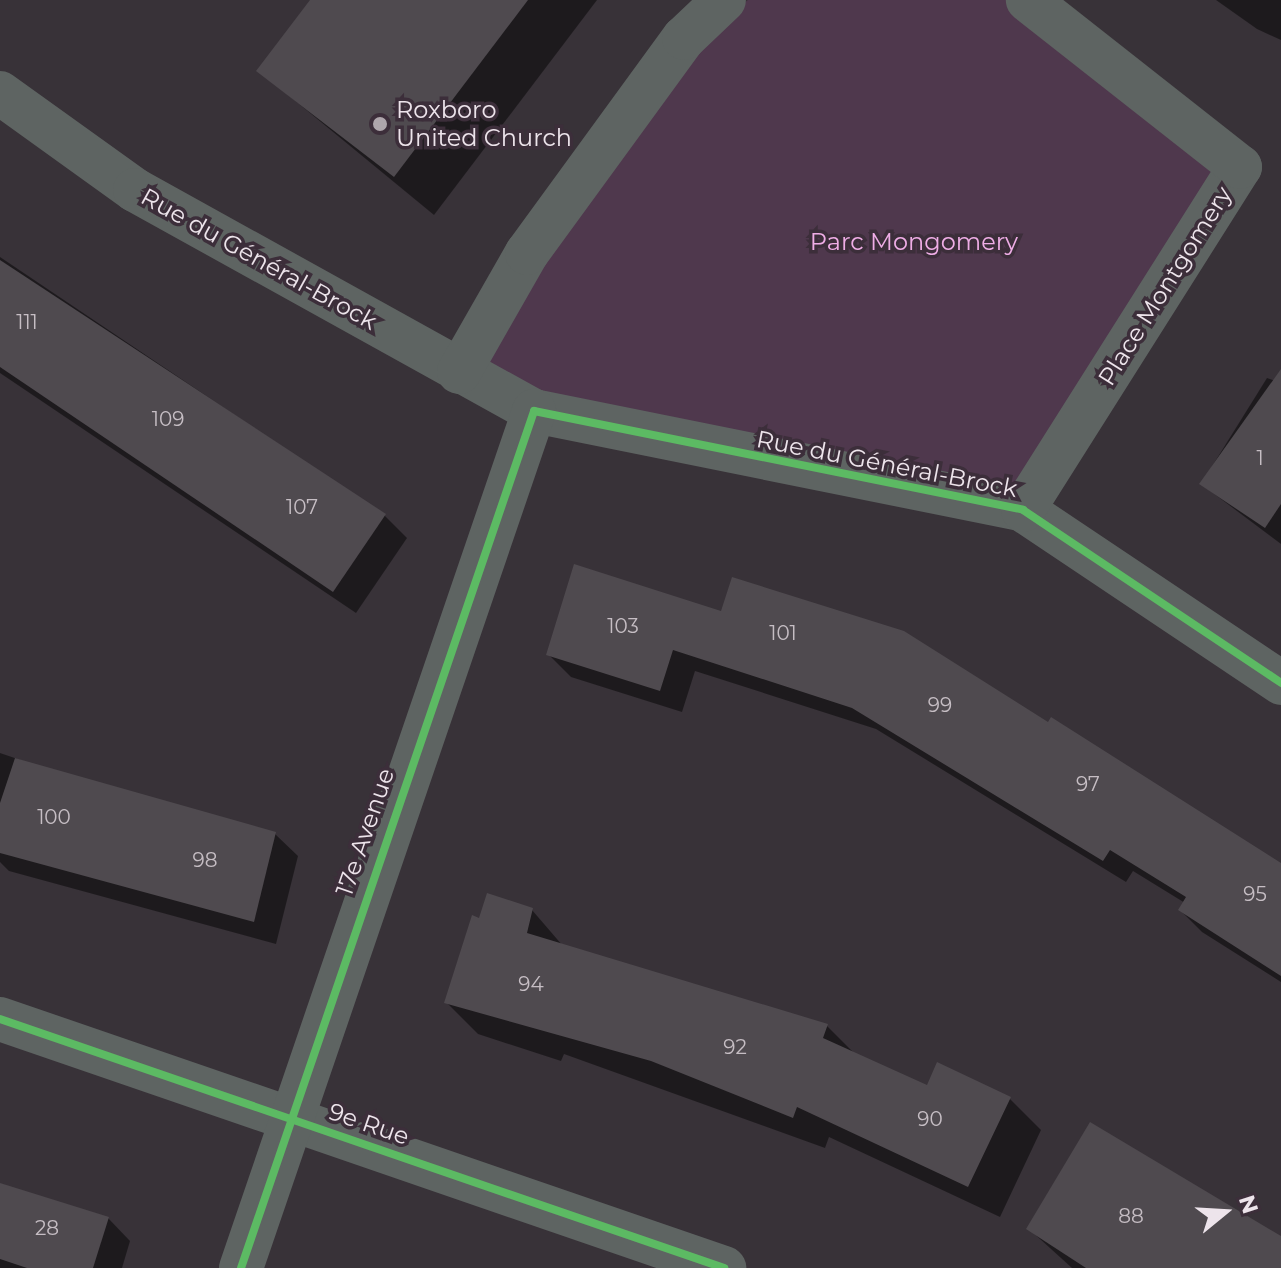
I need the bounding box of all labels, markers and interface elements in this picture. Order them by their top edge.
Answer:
place label: Roxboro United Church [396,96,572,152]
marker: Roxboro United Church [371,115,389,133]
street label: Place Montgomery [1092,181,1238,391]
street label: Rue du Général-Brock [136,182,382,336]
park label: Parc Mongomery [810,228,1018,256]
house number: 111 [16,310,38,334]
house number: 109 [152,407,184,431]
street label: Rue du Général-Brock [754,425,1020,503]
house number: 1 [1256,446,1264,470]
house number: 107 [286,495,318,519]
house number: 103 [607,614,639,638]
house number: 101 [769,621,797,645]
house number: 99 [928,693,952,717]
street label: 17e Avenue [330,764,400,900]
house number: 97 [1076,772,1100,796]
house number: 100 [37,805,71,829]
house number: 98 [193,848,217,872]
house number: 95 [1243,882,1267,906]
house number: 94 [518,972,544,996]
house number: 92 [723,1035,747,1059]
street label: 9e Rue [325,1097,413,1151]
house number: 90 [917,1107,943,1131]
north arrow [1185,1172,1265,1252]
text: N [1233,1192,1264,1217]
house number: 88 [1118,1204,1144,1228]
house number: 28 [35,1216,59,1240]

